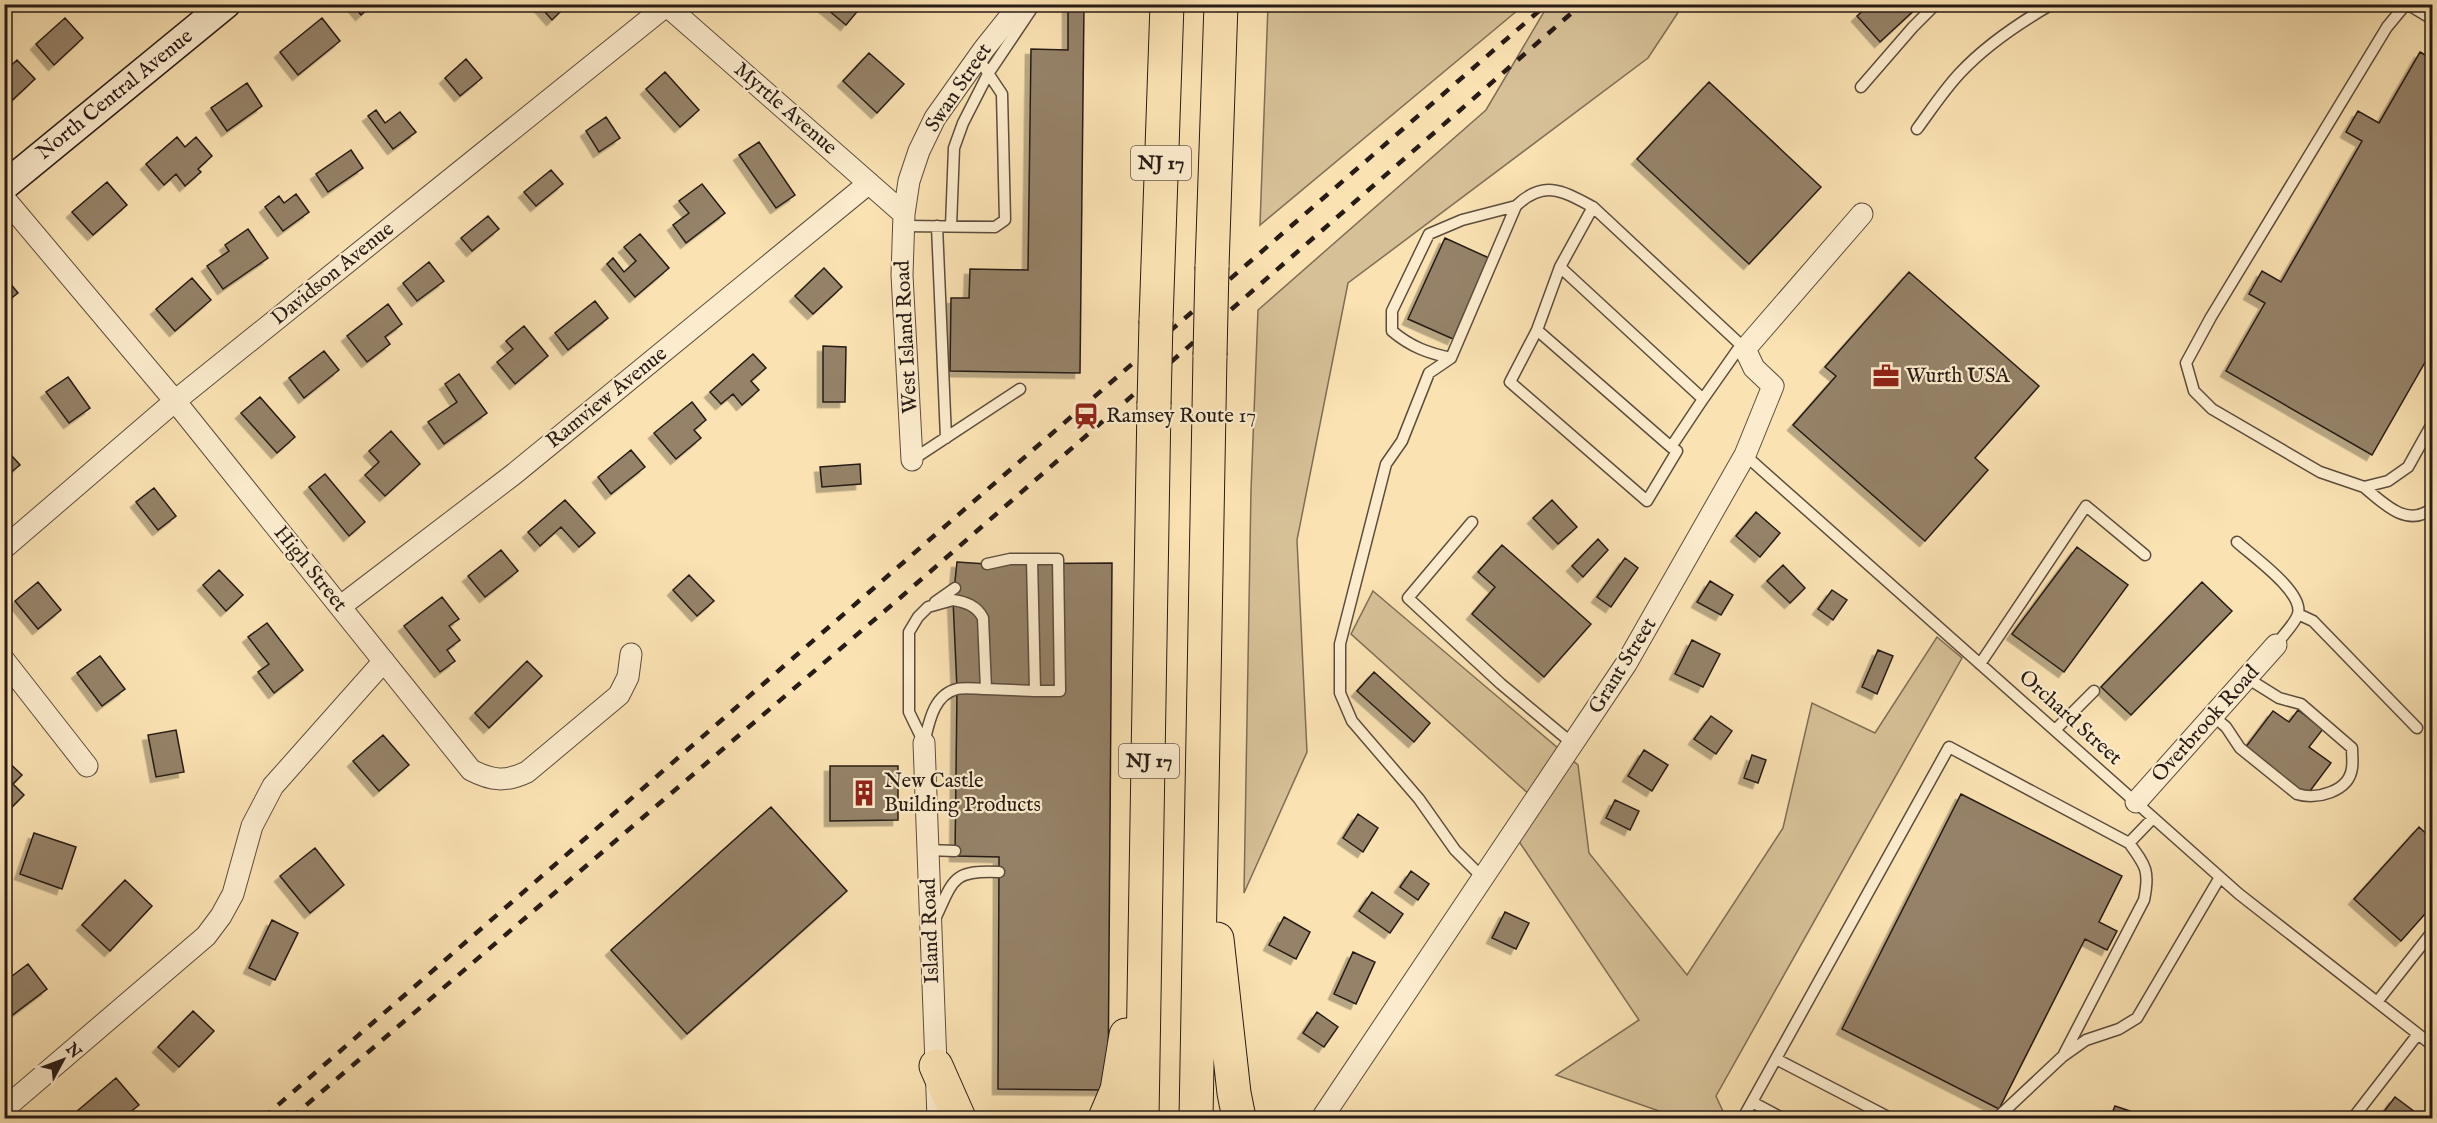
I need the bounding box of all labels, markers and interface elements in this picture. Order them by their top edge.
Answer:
street label: North Central Avenue [31,23,199,166]
street label: Swan Street [919,38,999,138]
street label: Myrtle Avenue [728,57,843,162]
road number: NJ 17 [1131,146,1191,180]
street label: Davidson Avenue [266,216,400,332]
street label: West Island Road [889,259,924,414]
street label: Ramview Avenue [541,341,673,455]
office icon: Wurth USA [1871,361,1901,391]
place label: Wurth USA [1906,363,2010,390]
station icon: Ramsey Route 17 [1071,401,1101,431]
place label: Ramsey Route 17 [1106,403,1256,430]
street label: High Street [267,520,353,618]
street label: Grant Street [1583,613,1663,719]
street label: Overbrook Road [2146,659,2266,788]
street label: Orchard Street [2013,664,2127,772]
road number: NJ 17 [1119,744,1179,778]
place label: New Castle Building Products [884,768,1041,819]
building icon: New Castle Building Products [849,778,879,808]
street label: Island Road [916,877,946,984]
north arrow [33,1030,93,1090]
text: N [60,1039,85,1063]

